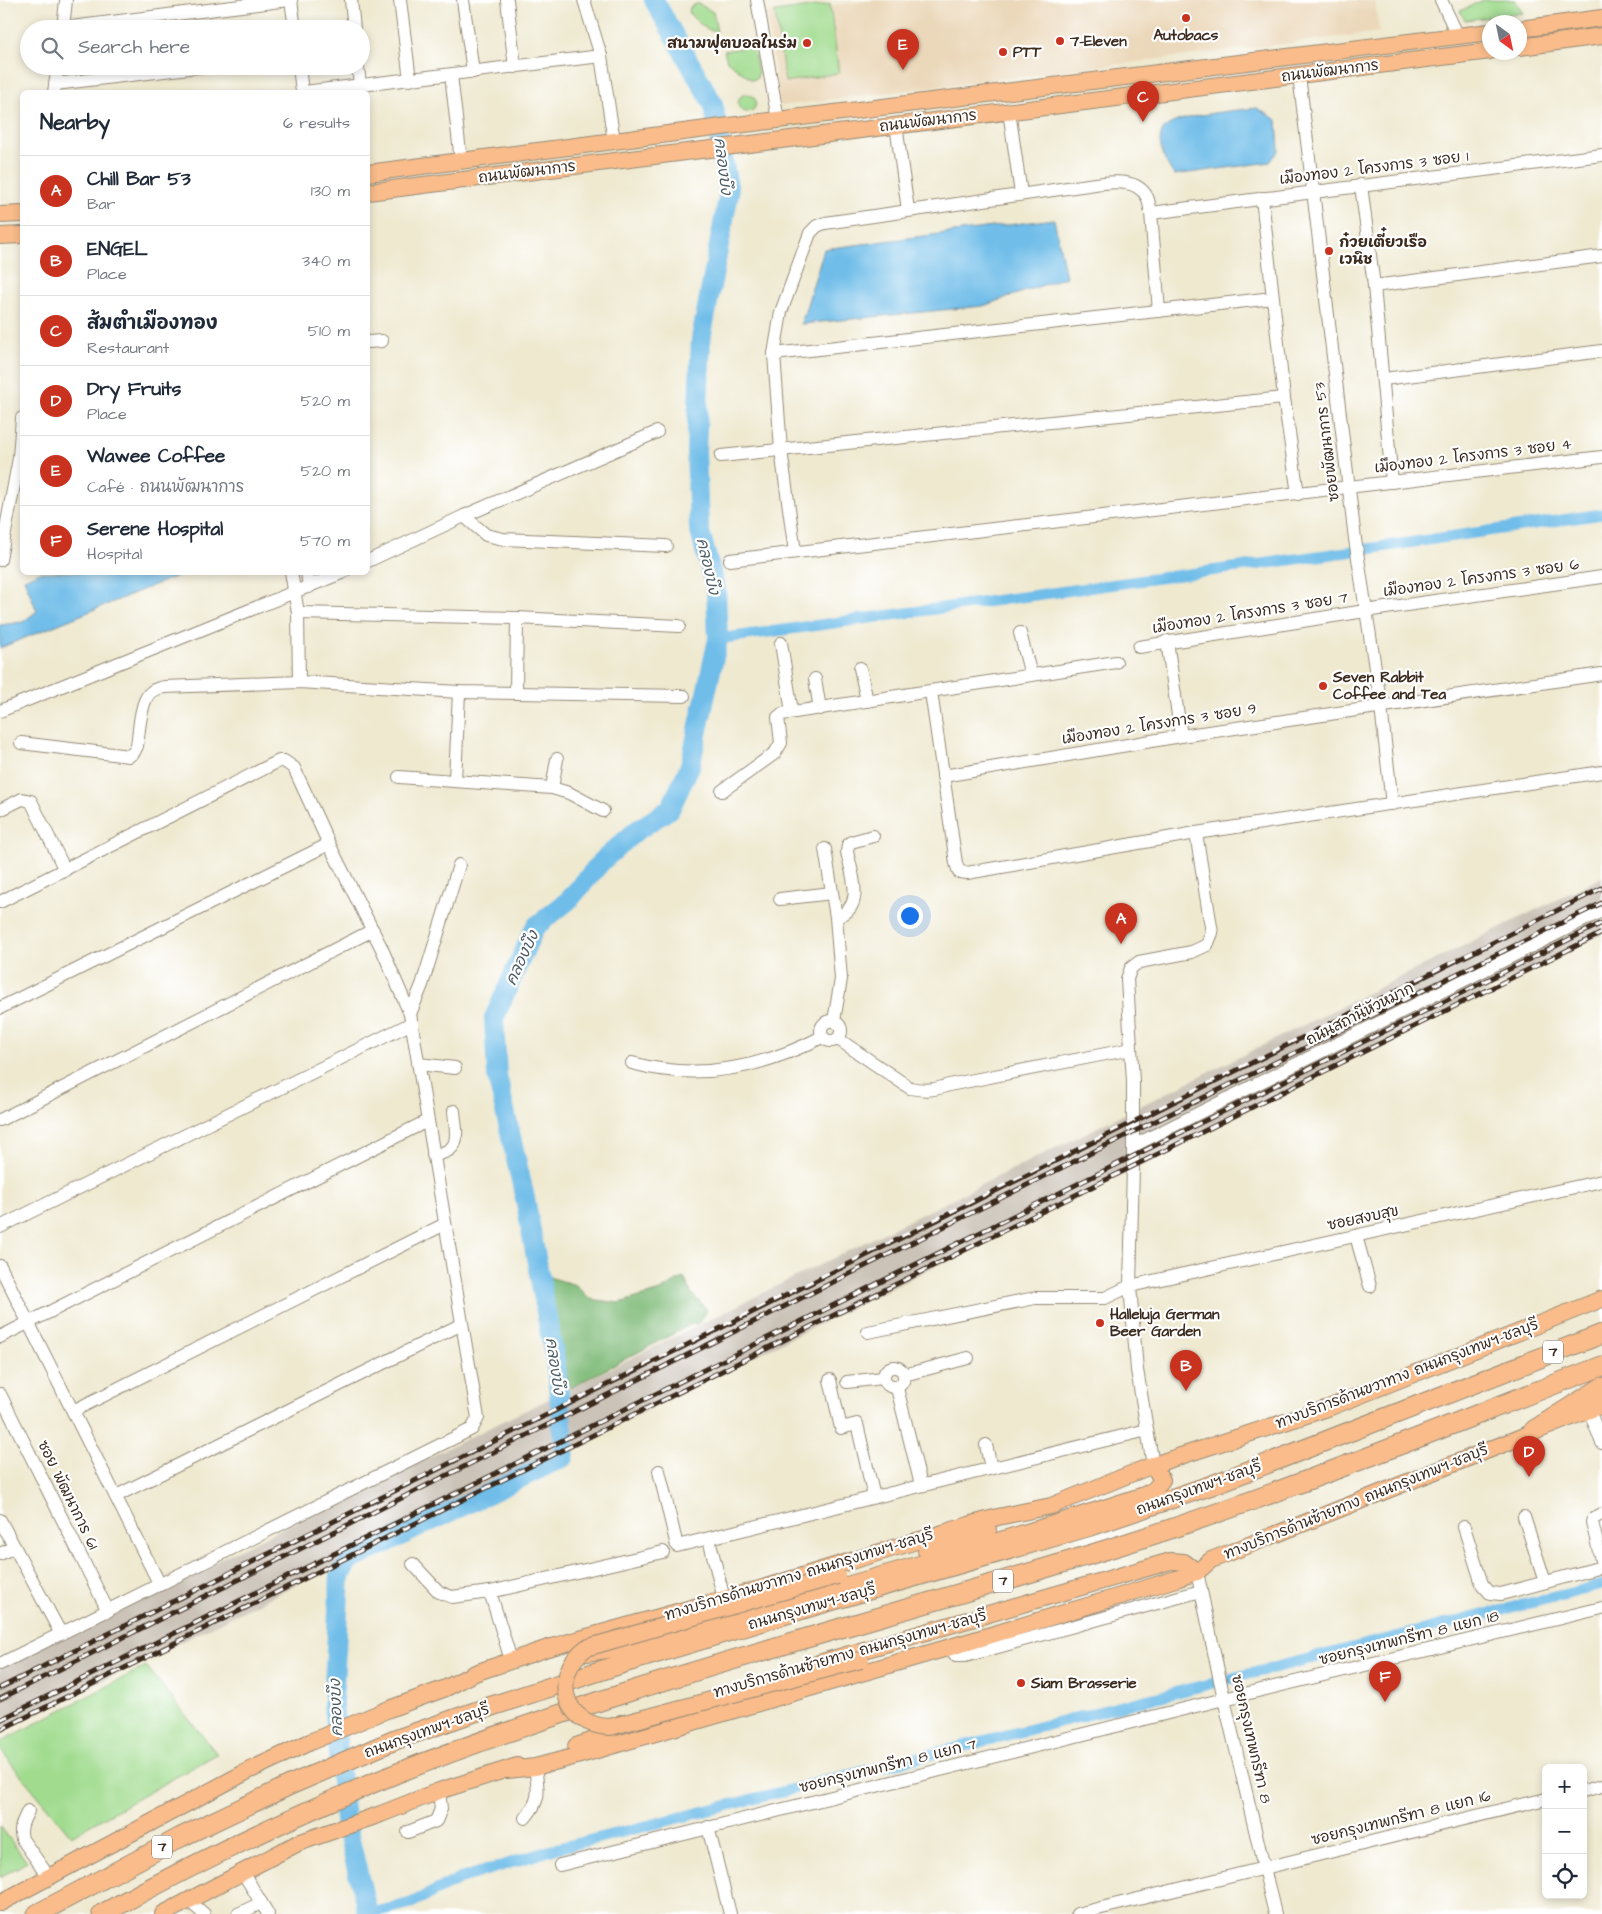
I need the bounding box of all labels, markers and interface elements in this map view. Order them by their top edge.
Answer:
marker: Autobacs [1180,12,1192,24]
north arrow [1482,15,1527,60]
search box [20,20,370,75]
place label: Autobacs [1154,25,1219,46]
pin: E [887,29,919,70]
place label: 7-Eleven [1069,31,1127,52]
place label: สนามฟุตบอลในร่ม [667,33,797,54]
icon: search [38,34,66,62]
text: Search here [78,34,190,61]
marker: 7-Eleven [1054,35,1066,47]
marker: สนามฟุตบอลในร่ม [801,37,813,49]
place label: PTT [1013,42,1042,63]
marker: PTT [997,46,1009,58]
street label: ถนนพัฒนาการ [1280,55,1380,87]
pin: C [1127,81,1159,122]
street label: ถนนพัฒนาการ [878,105,978,137]
text: Nearby [40,108,110,137]
text: 6 results [283,112,350,134]
water label: คลองบึง [709,136,738,198]
street label: เมืองทอง 2 โครงการ 3 ซอย 1 [1278,146,1470,190]
street label: ถนนพัฒนาการ [477,156,577,188]
text: Chill Bar 53 [87,166,191,193]
text: A [51,180,61,202]
text: 130 m [311,180,350,202]
text: Bar [87,193,115,215]
place label: ก๋วยเตี๋ยวเรือ เวนิช [1339,227,1427,270]
text: ENGEL [87,236,148,263]
marker: ก๋วยเตี๋ยวเรือ เวนิช [1323,245,1335,257]
text: B [50,250,62,272]
text: 340 m [302,250,350,272]
text: Place [87,263,127,285]
text: ส้มตำเมืองทอง [87,310,218,337]
text: C [50,320,62,342]
text: 510 m [308,320,350,342]
text: Restaurant [87,337,169,359]
text: Dry Fruits [87,376,181,403]
street label: ซอยพัฒนาการ 53 [1309,381,1345,503]
text: D [51,390,61,412]
text: 520 m [301,390,350,412]
text: Place [87,403,127,425]
street label: เมืองทอง 2 โครงการ 3 ซอย 4 [1373,433,1573,479]
text: Wawee Coffee [87,443,225,470]
text: E [51,460,61,482]
text: 520 m [301,460,350,482]
text: Café · ถนนพัฒนาการ [87,476,244,498]
text: Serene Hospital [87,516,223,543]
text: F [50,530,62,552]
text: 570 m [300,530,350,552]
water label: คลองบึง [691,536,726,598]
text: Hospital [87,543,142,565]
street label: เมืองทอง 2 โครงการ 3 ซอย 6 [1382,554,1581,602]
street label: เมืองทอง 2 โครงการ 3 ซอย 7 [1151,587,1349,639]
place label: Seven Rabbit Coffee and Tea [1332,667,1446,705]
marker: Seven Rabbit Coffee and Tea [1317,680,1329,692]
street label: เมืองทอง 2 โครงการ 3 ซอย 9 [1060,698,1258,750]
your location [897,903,923,929]
pin: A [1105,903,1137,944]
water label: คลองบึง [500,926,545,989]
street label: ถนนสถานีหัวหมาก [1302,978,1418,1050]
street label: ซอยสงบสุข [1325,1200,1401,1236]
place label: Halleluja German Beer Garden [1110,1304,1220,1342]
street label: ทางบริการด้านขวาทาง ถนนกรุงเทพฯ-ชลบุรี [1272,1314,1542,1434]
marker: Halleluja German Beer Garden [1094,1317,1106,1329]
water label: คลองบึง [540,1336,570,1398]
road number: 7 [1543,1340,1563,1364]
pin: B [1170,1350,1202,1391]
pin: D [1513,1436,1545,1477]
street label: ซอย พัฒนาการ 61 [32,1437,104,1553]
street label: ทางบริการด้านซ้ายทาง ถนนกรุงเทพฯ-ชลบุรี [1221,1439,1492,1565]
street label: ถนนกรุงเทพฯ-ชลบุรี [1133,1455,1265,1520]
street label: ทางบริการด้านขวาทาง ถนนกรุงเทพฯ-ชลบุรี [662,1525,936,1625]
road number: 7 [993,1570,1013,1592]
street label: ถนนกรุงเทพฯ-ชลบุรี [746,1580,878,1634]
street label: ทางบริการด้านซ้ายทาง ถนนกรุงเทพฯ-ชลบุรี [711,1605,990,1703]
street label: ซอยกรุงเทพกรีฑา 8 แยก 18 [1317,1605,1501,1671]
pin: F [1369,1661,1401,1702]
street label: ซอยกรุงเทพกรีฑา 8 [1226,1672,1276,1806]
place label: Siam Brasserie [1030,1673,1137,1694]
water label: คลองบึง [324,1677,348,1737]
marker: Siam Brasserie [1015,1677,1027,1689]
street label: ถนนกรุงเทพฯ-ชลบุรี [361,1698,493,1763]
street label: ซอยกรุงเทพกรีฑา 8 แยก 7 [797,1734,979,1798]
map controls [1542,1764,1587,1899]
button: + [1542,1764,1587,1809]
street label: ซอยกรุงเทพกรีฑา 8 แยก 16 [1309,1785,1494,1850]
button: − [1542,1809,1587,1854]
road number: 7 [152,1835,172,1858]
button: locate [1542,1854,1587,1899]

